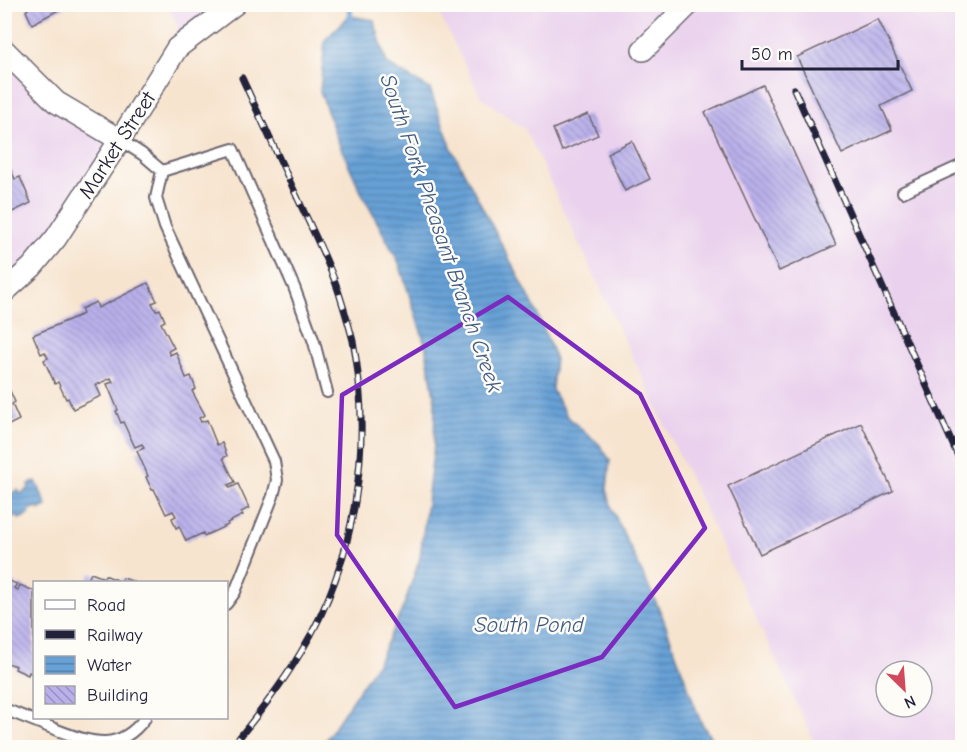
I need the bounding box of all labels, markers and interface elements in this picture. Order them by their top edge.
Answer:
scale bar [742,33,898,71]
text: 50 m [751,44,793,65]
water label: South Fork Pheasant Branch Creek [374,71,508,396]
street label: Market Street [74,86,161,203]
legend [33,581,228,719]
text: Road [87,595,126,616]
water label: South Pond [474,612,585,638]
text: Railway [87,625,144,646]
text: Water [87,655,132,676]
north arrow [874,659,934,719]
text: Building [87,685,149,706]
text: N [901,691,918,712]

